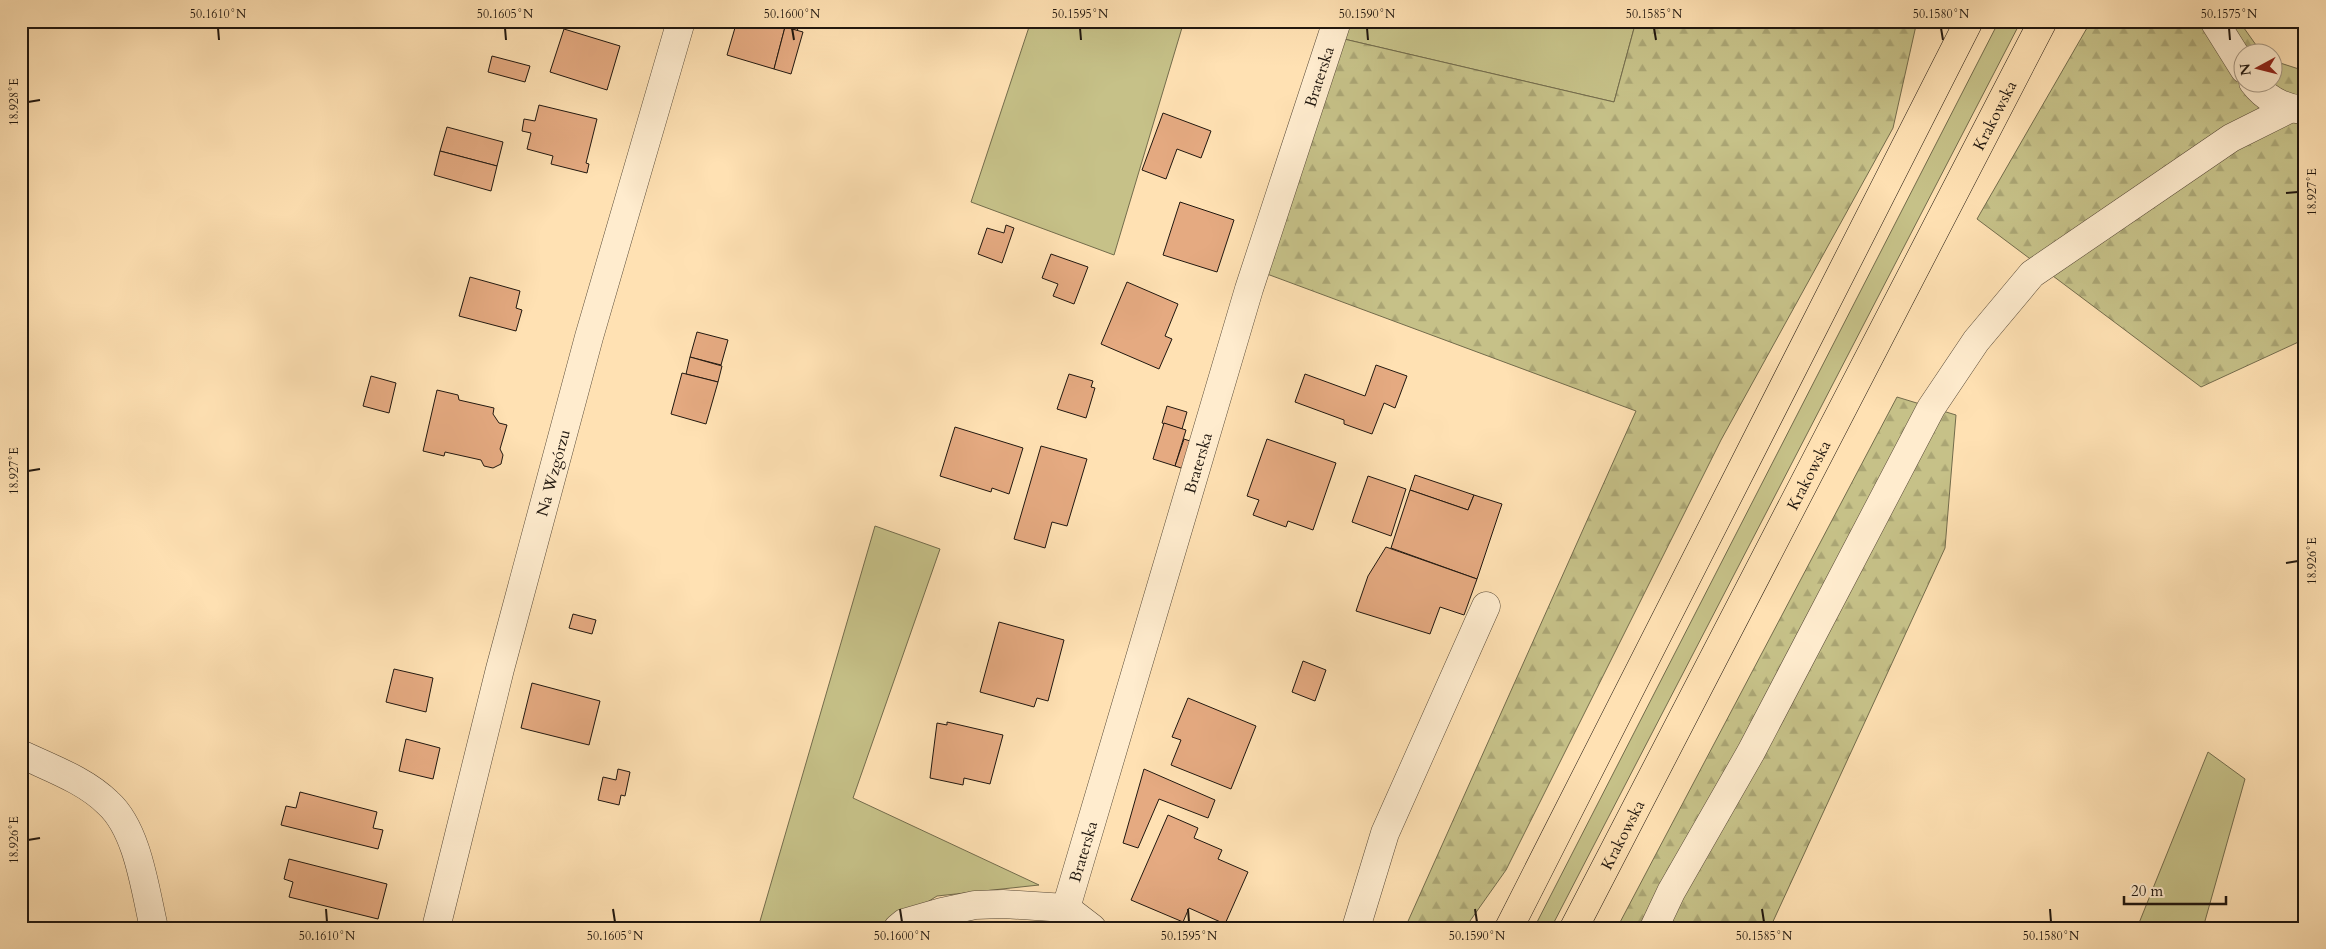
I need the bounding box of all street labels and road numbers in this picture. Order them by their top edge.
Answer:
street label: Braterska [1299,44,1340,110]
street label: Krakowska [1968,77,2022,154]
street label: Na Wzgórzu [531,427,576,519]
street label: Braterska [1179,430,1218,496]
street label: Krakowska [1782,437,1836,514]
street label: Krakowska [1596,797,1650,874]
street label: Braterska [1064,818,1103,885]

